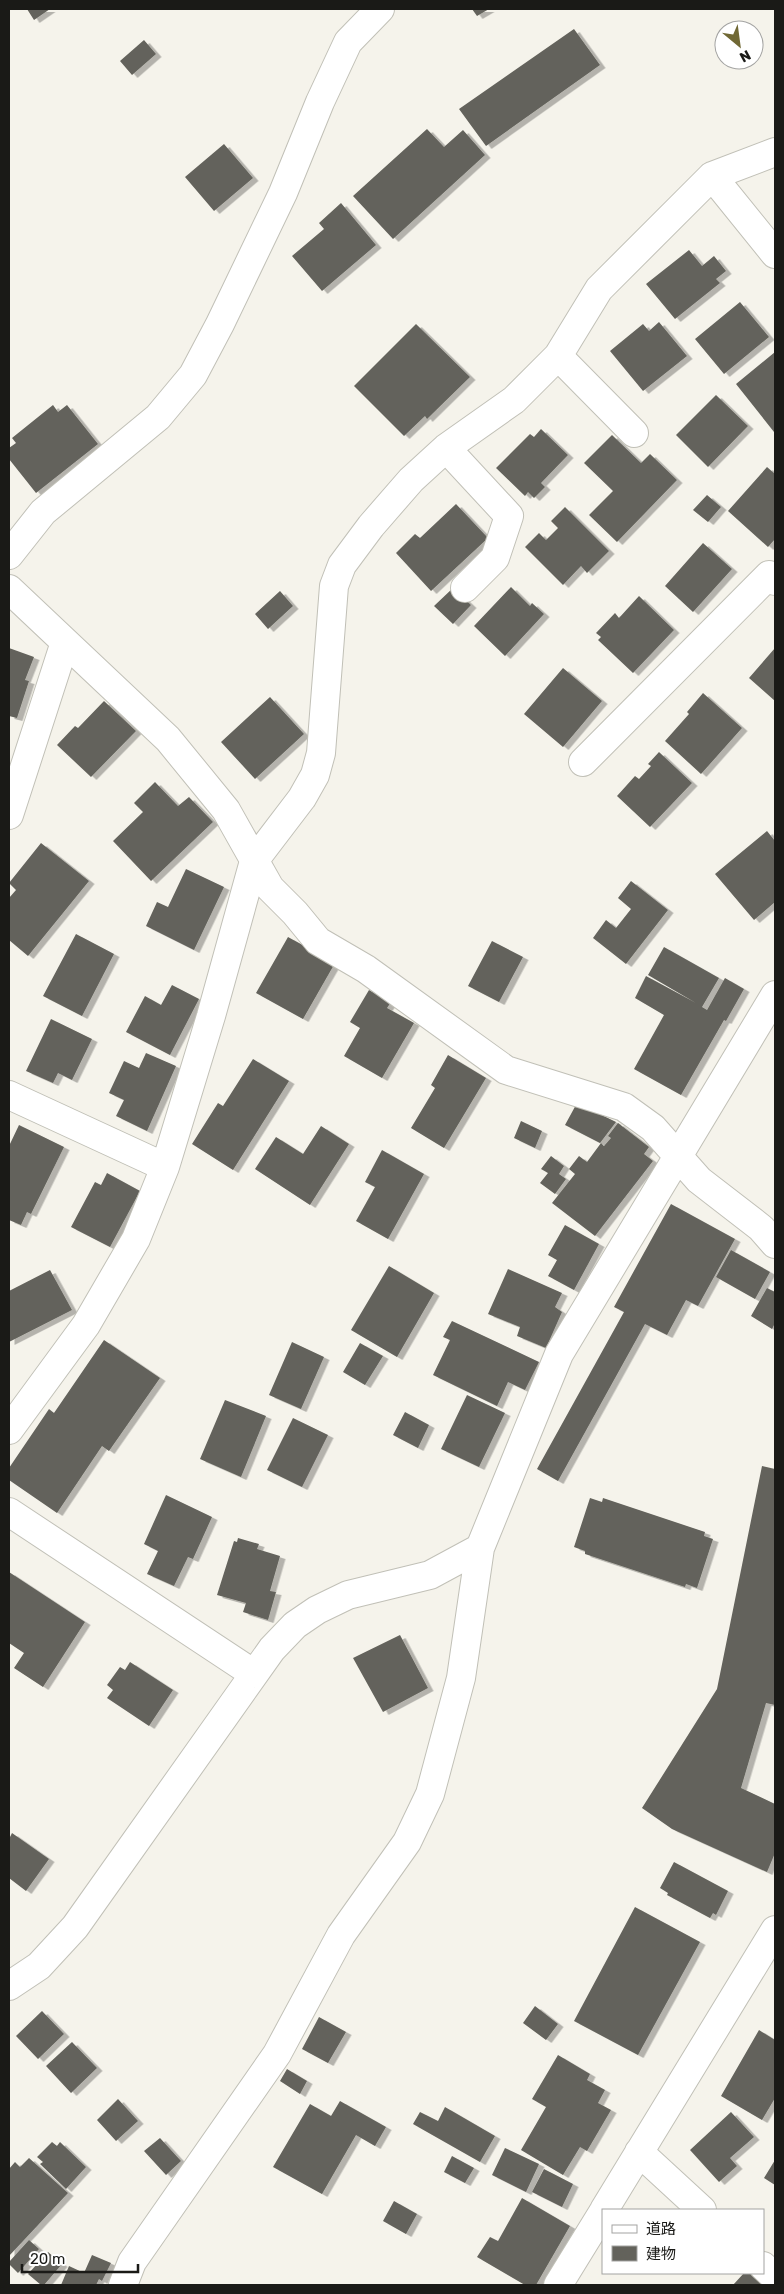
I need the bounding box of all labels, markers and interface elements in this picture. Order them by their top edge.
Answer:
north arrow [714,20,764,70]
text: N [737,46,754,66]
legend [602,2209,764,2274]
text: 道路 [646,2220,676,2238]
scale bar [22,2242,139,2274]
text: 建物 [646,2245,676,2263]
text: 20 m [30,2250,65,2268]

